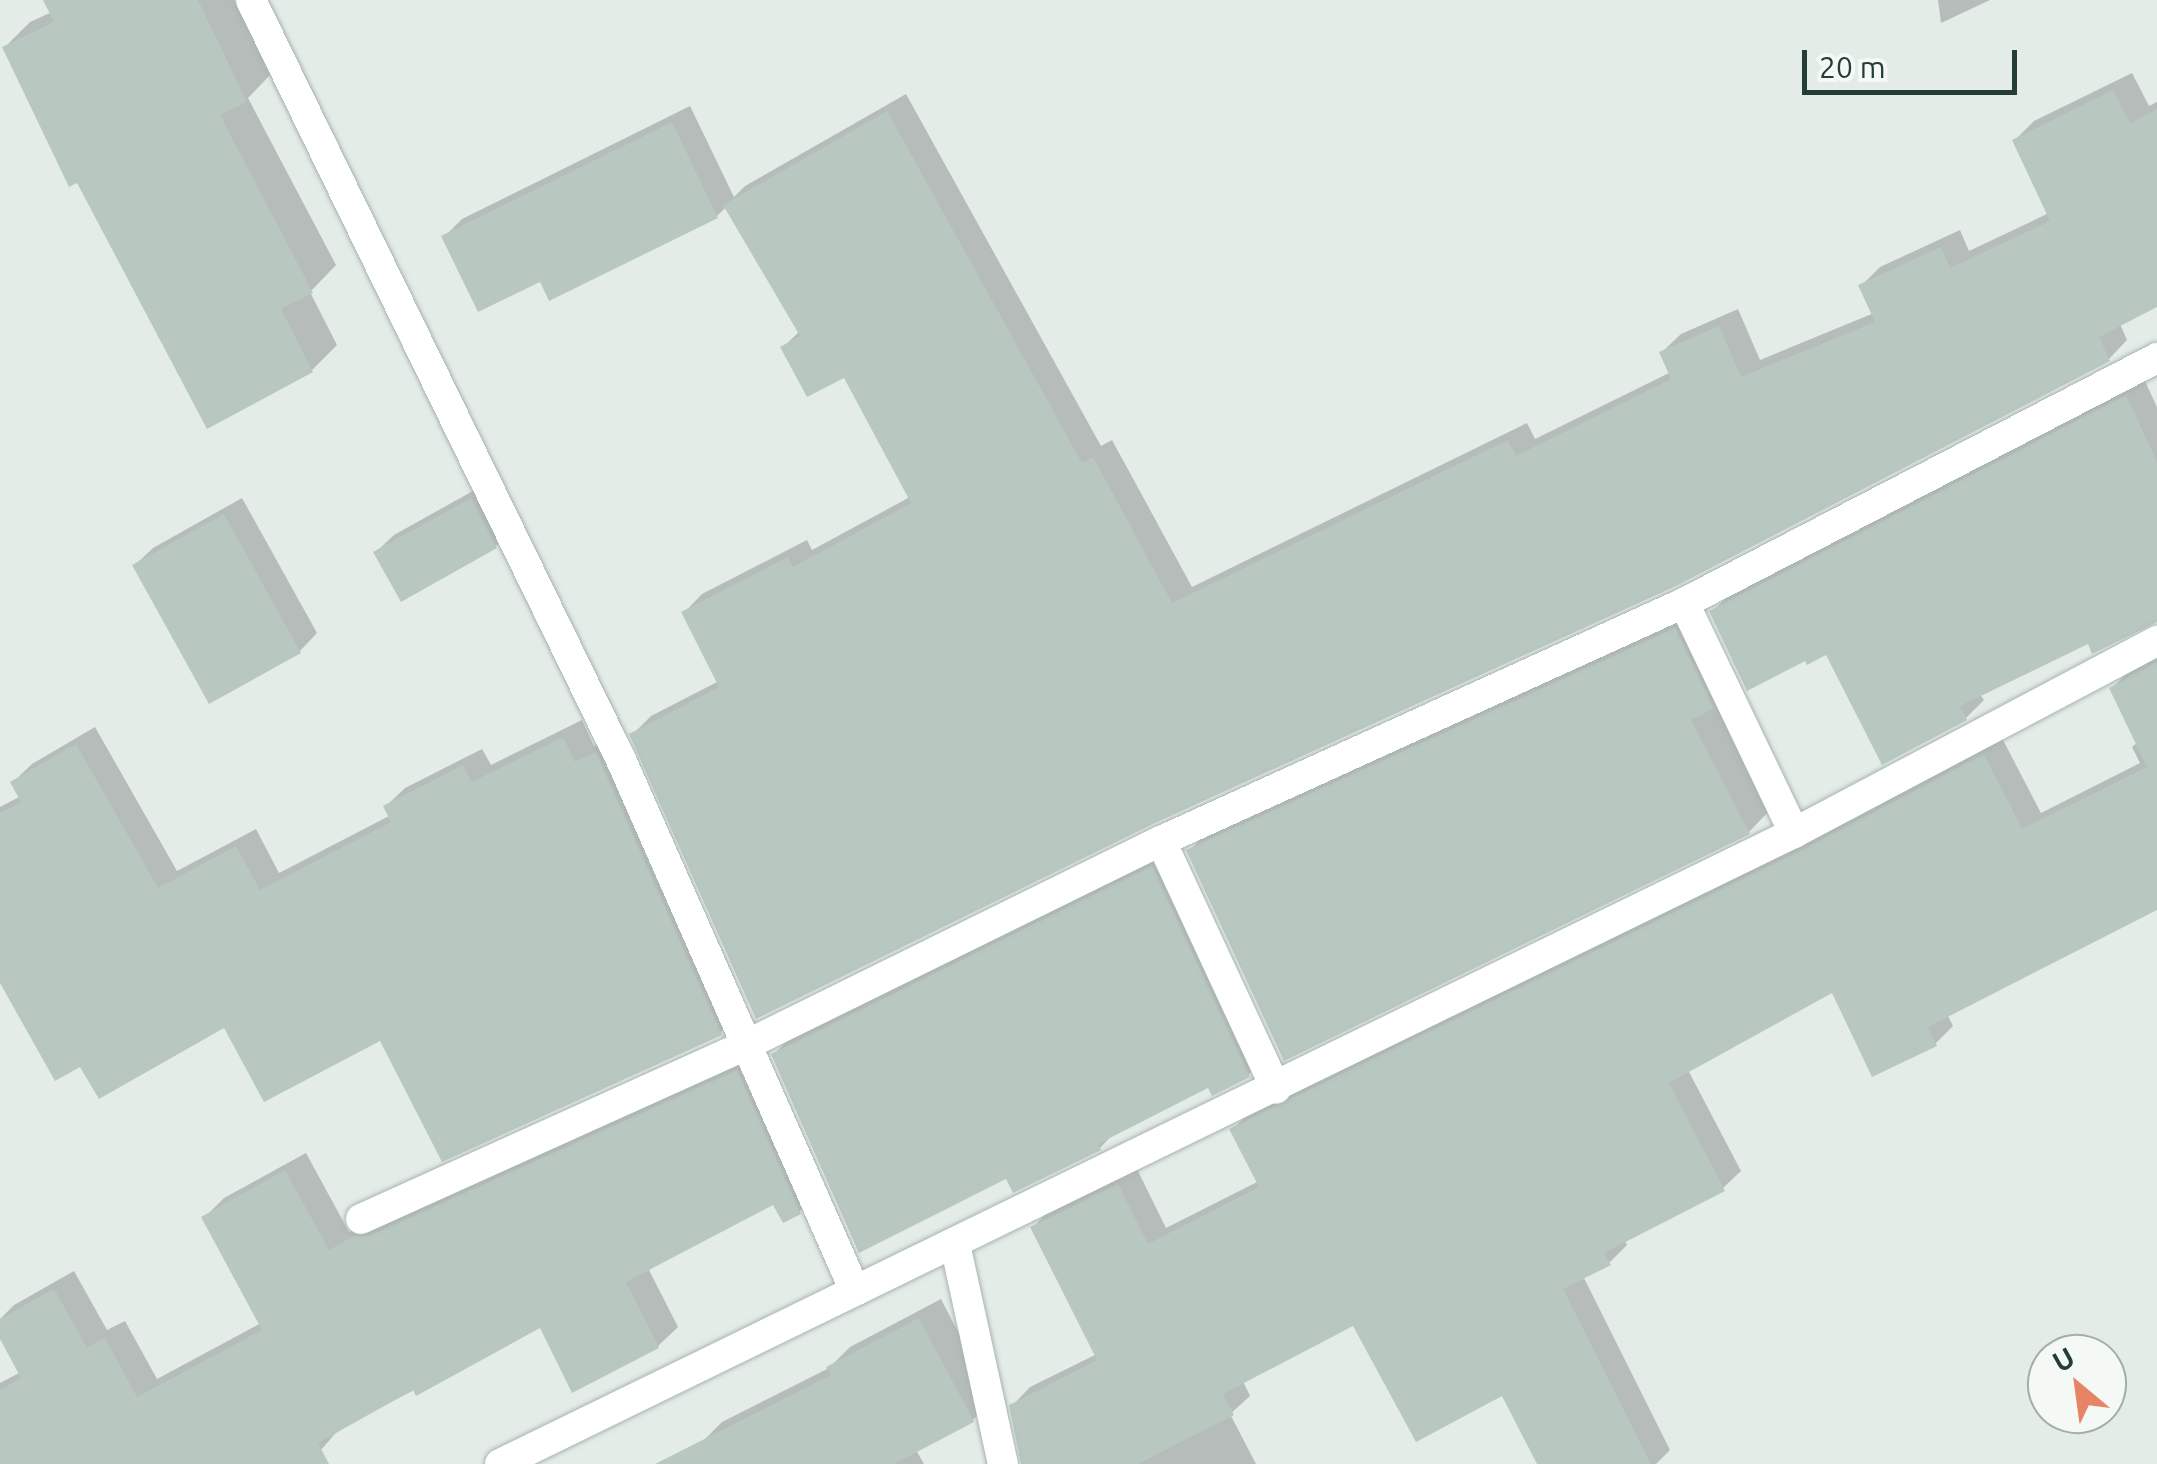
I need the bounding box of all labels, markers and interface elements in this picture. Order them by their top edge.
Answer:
scale bar [1807,30,2022,92]
text: 20 m [1819,50,1886,84]
north arrow [2027,1334,2127,1434]
text: U [2047,1341,2079,1377]

